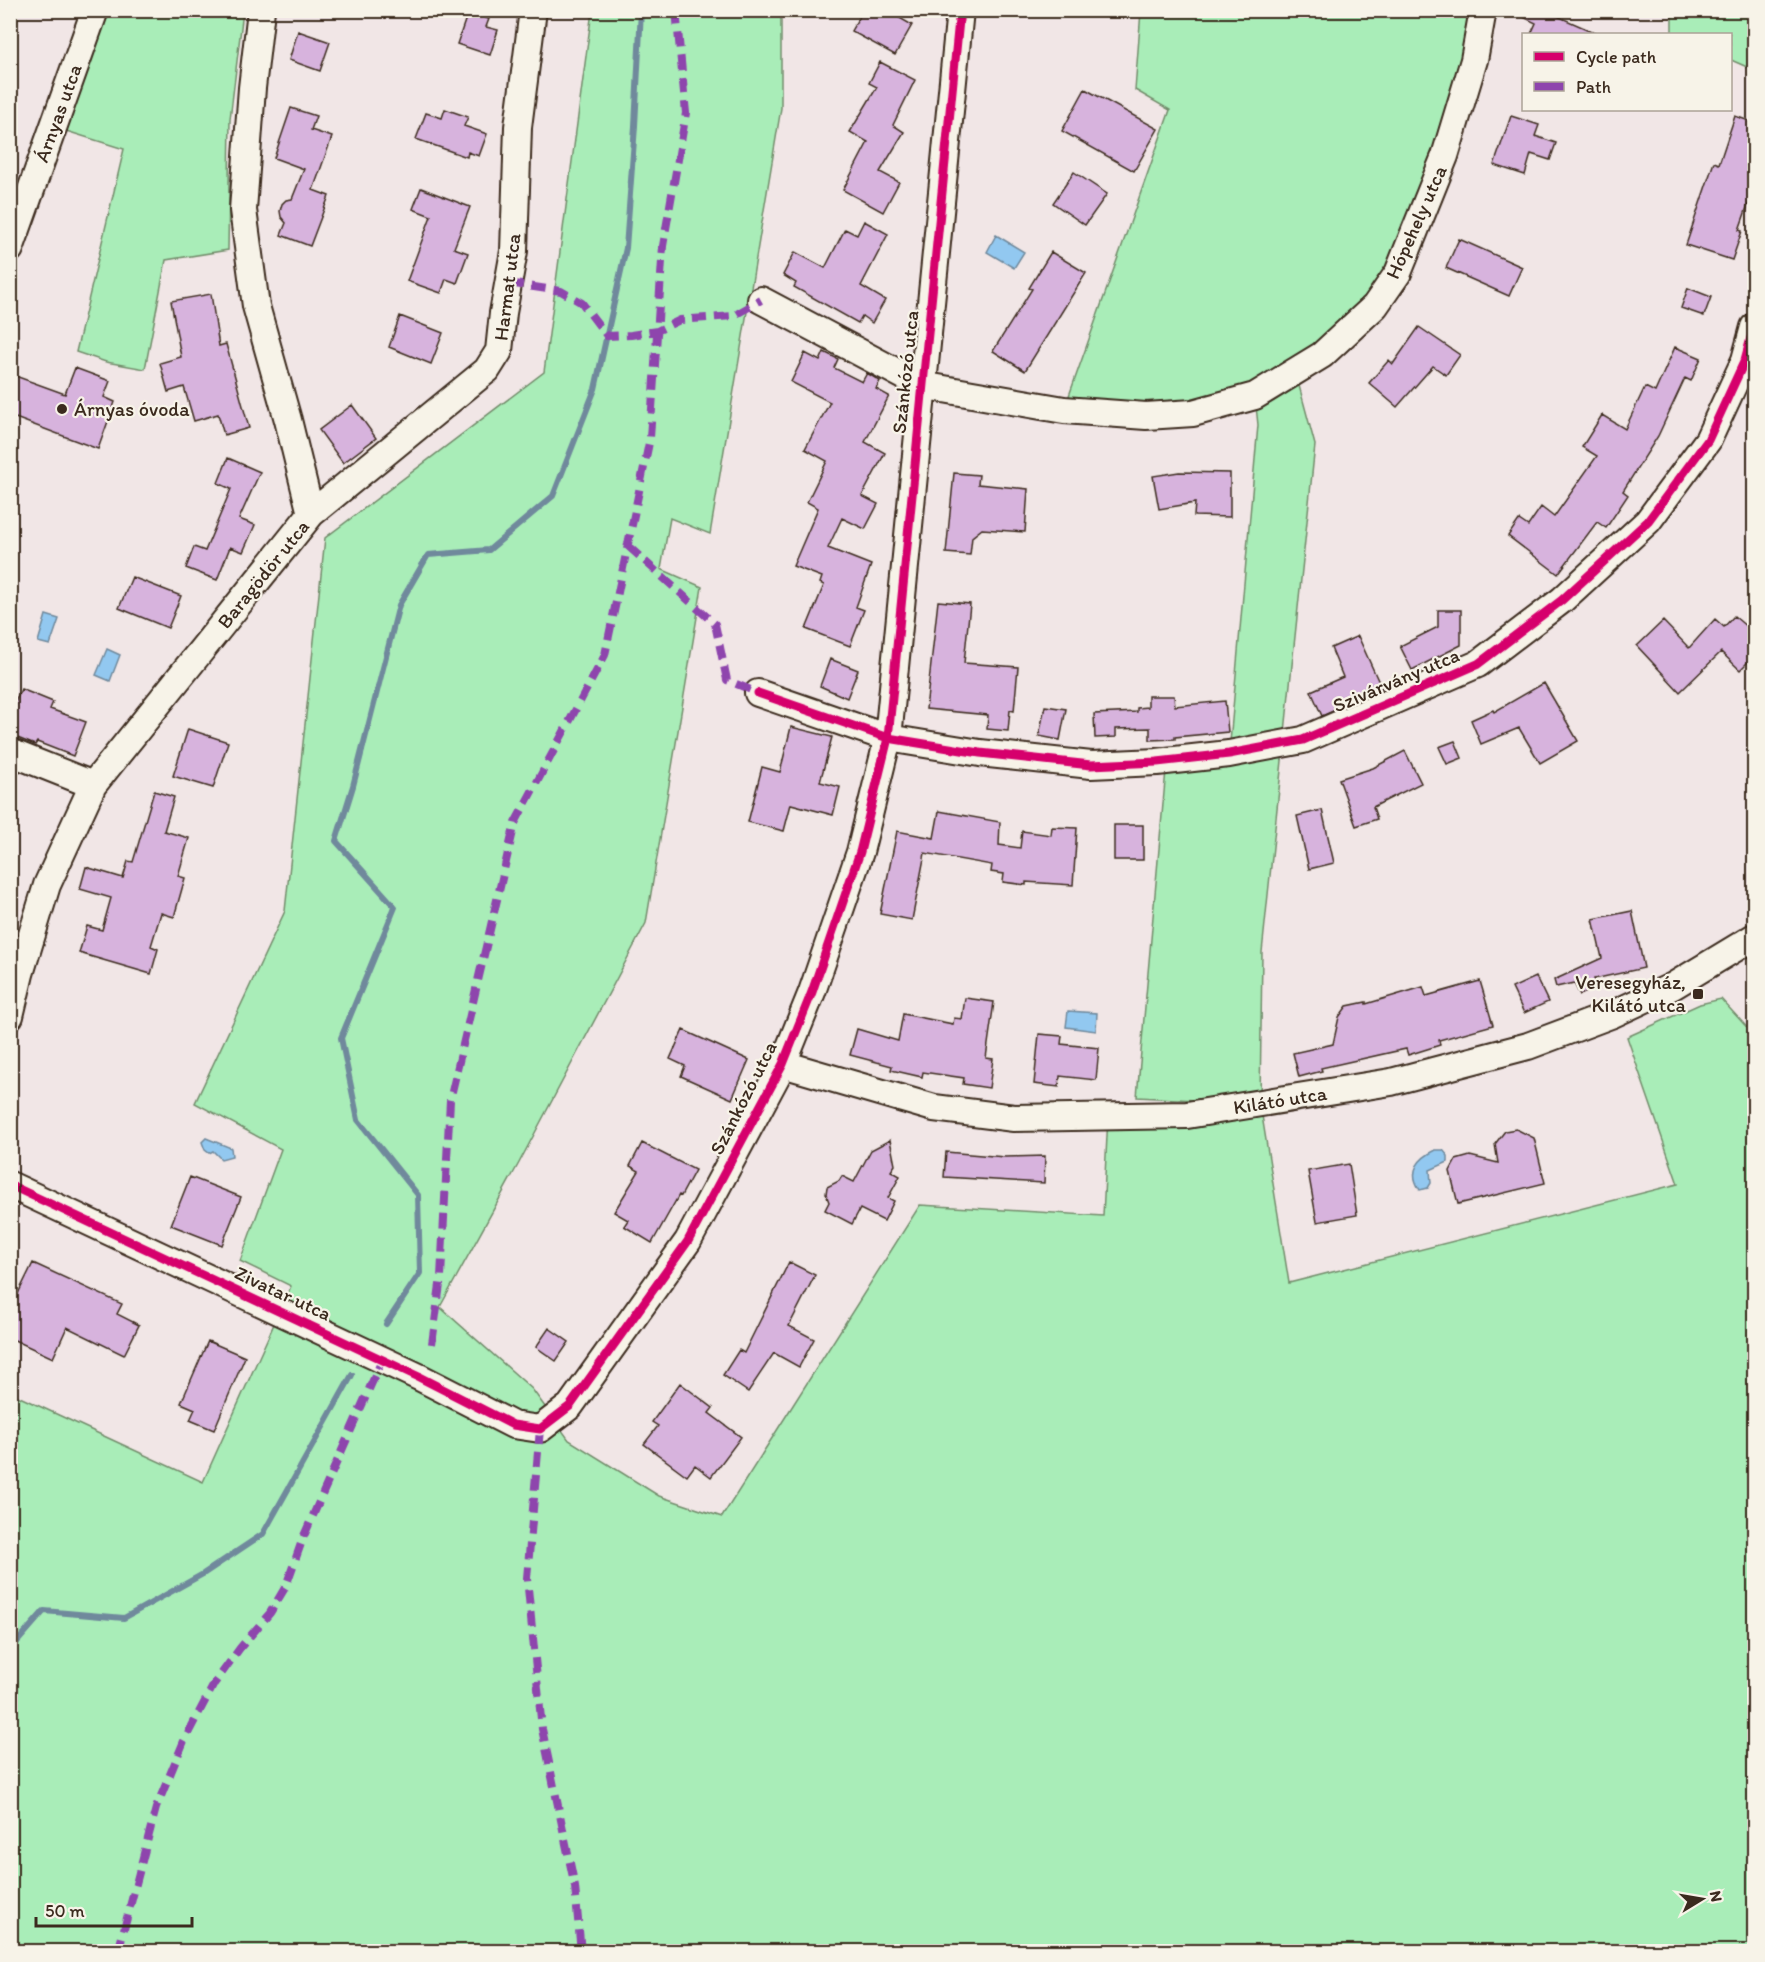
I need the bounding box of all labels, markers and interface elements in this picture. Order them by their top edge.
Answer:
legend [1522,33,1732,111]
text: Cycle path [1576,46,1657,68]
street label: Árnyas utca [29,60,87,165]
text: Path [1576,76,1611,98]
street label: Hópehely utca [1380,161,1452,283]
street label: Harmat utca [488,231,526,342]
street label: Szánkózó utca [887,309,923,435]
place label: Árnyas óvoda [74,397,190,421]
marker: Árnyas óvoda [55,402,69,416]
street label: Baragödör utca [212,515,314,633]
street label: Szivárvány utca [1329,643,1463,717]
place label: Veresegyház, Kilátó utca [1575,970,1687,1017]
marker: Veresegyház, Kilátó utca [1691,987,1705,1001]
street label: Szánkózó utca [704,1037,782,1159]
street label: Kilátó utca [1232,1081,1329,1119]
street label: Zivatar utca [231,1260,335,1326]
north arrow [1672,1869,1732,1929]
text: N [1706,1889,1727,1903]
scale bar [36,1890,192,1928]
text: 50 m [45,1900,85,1922]

